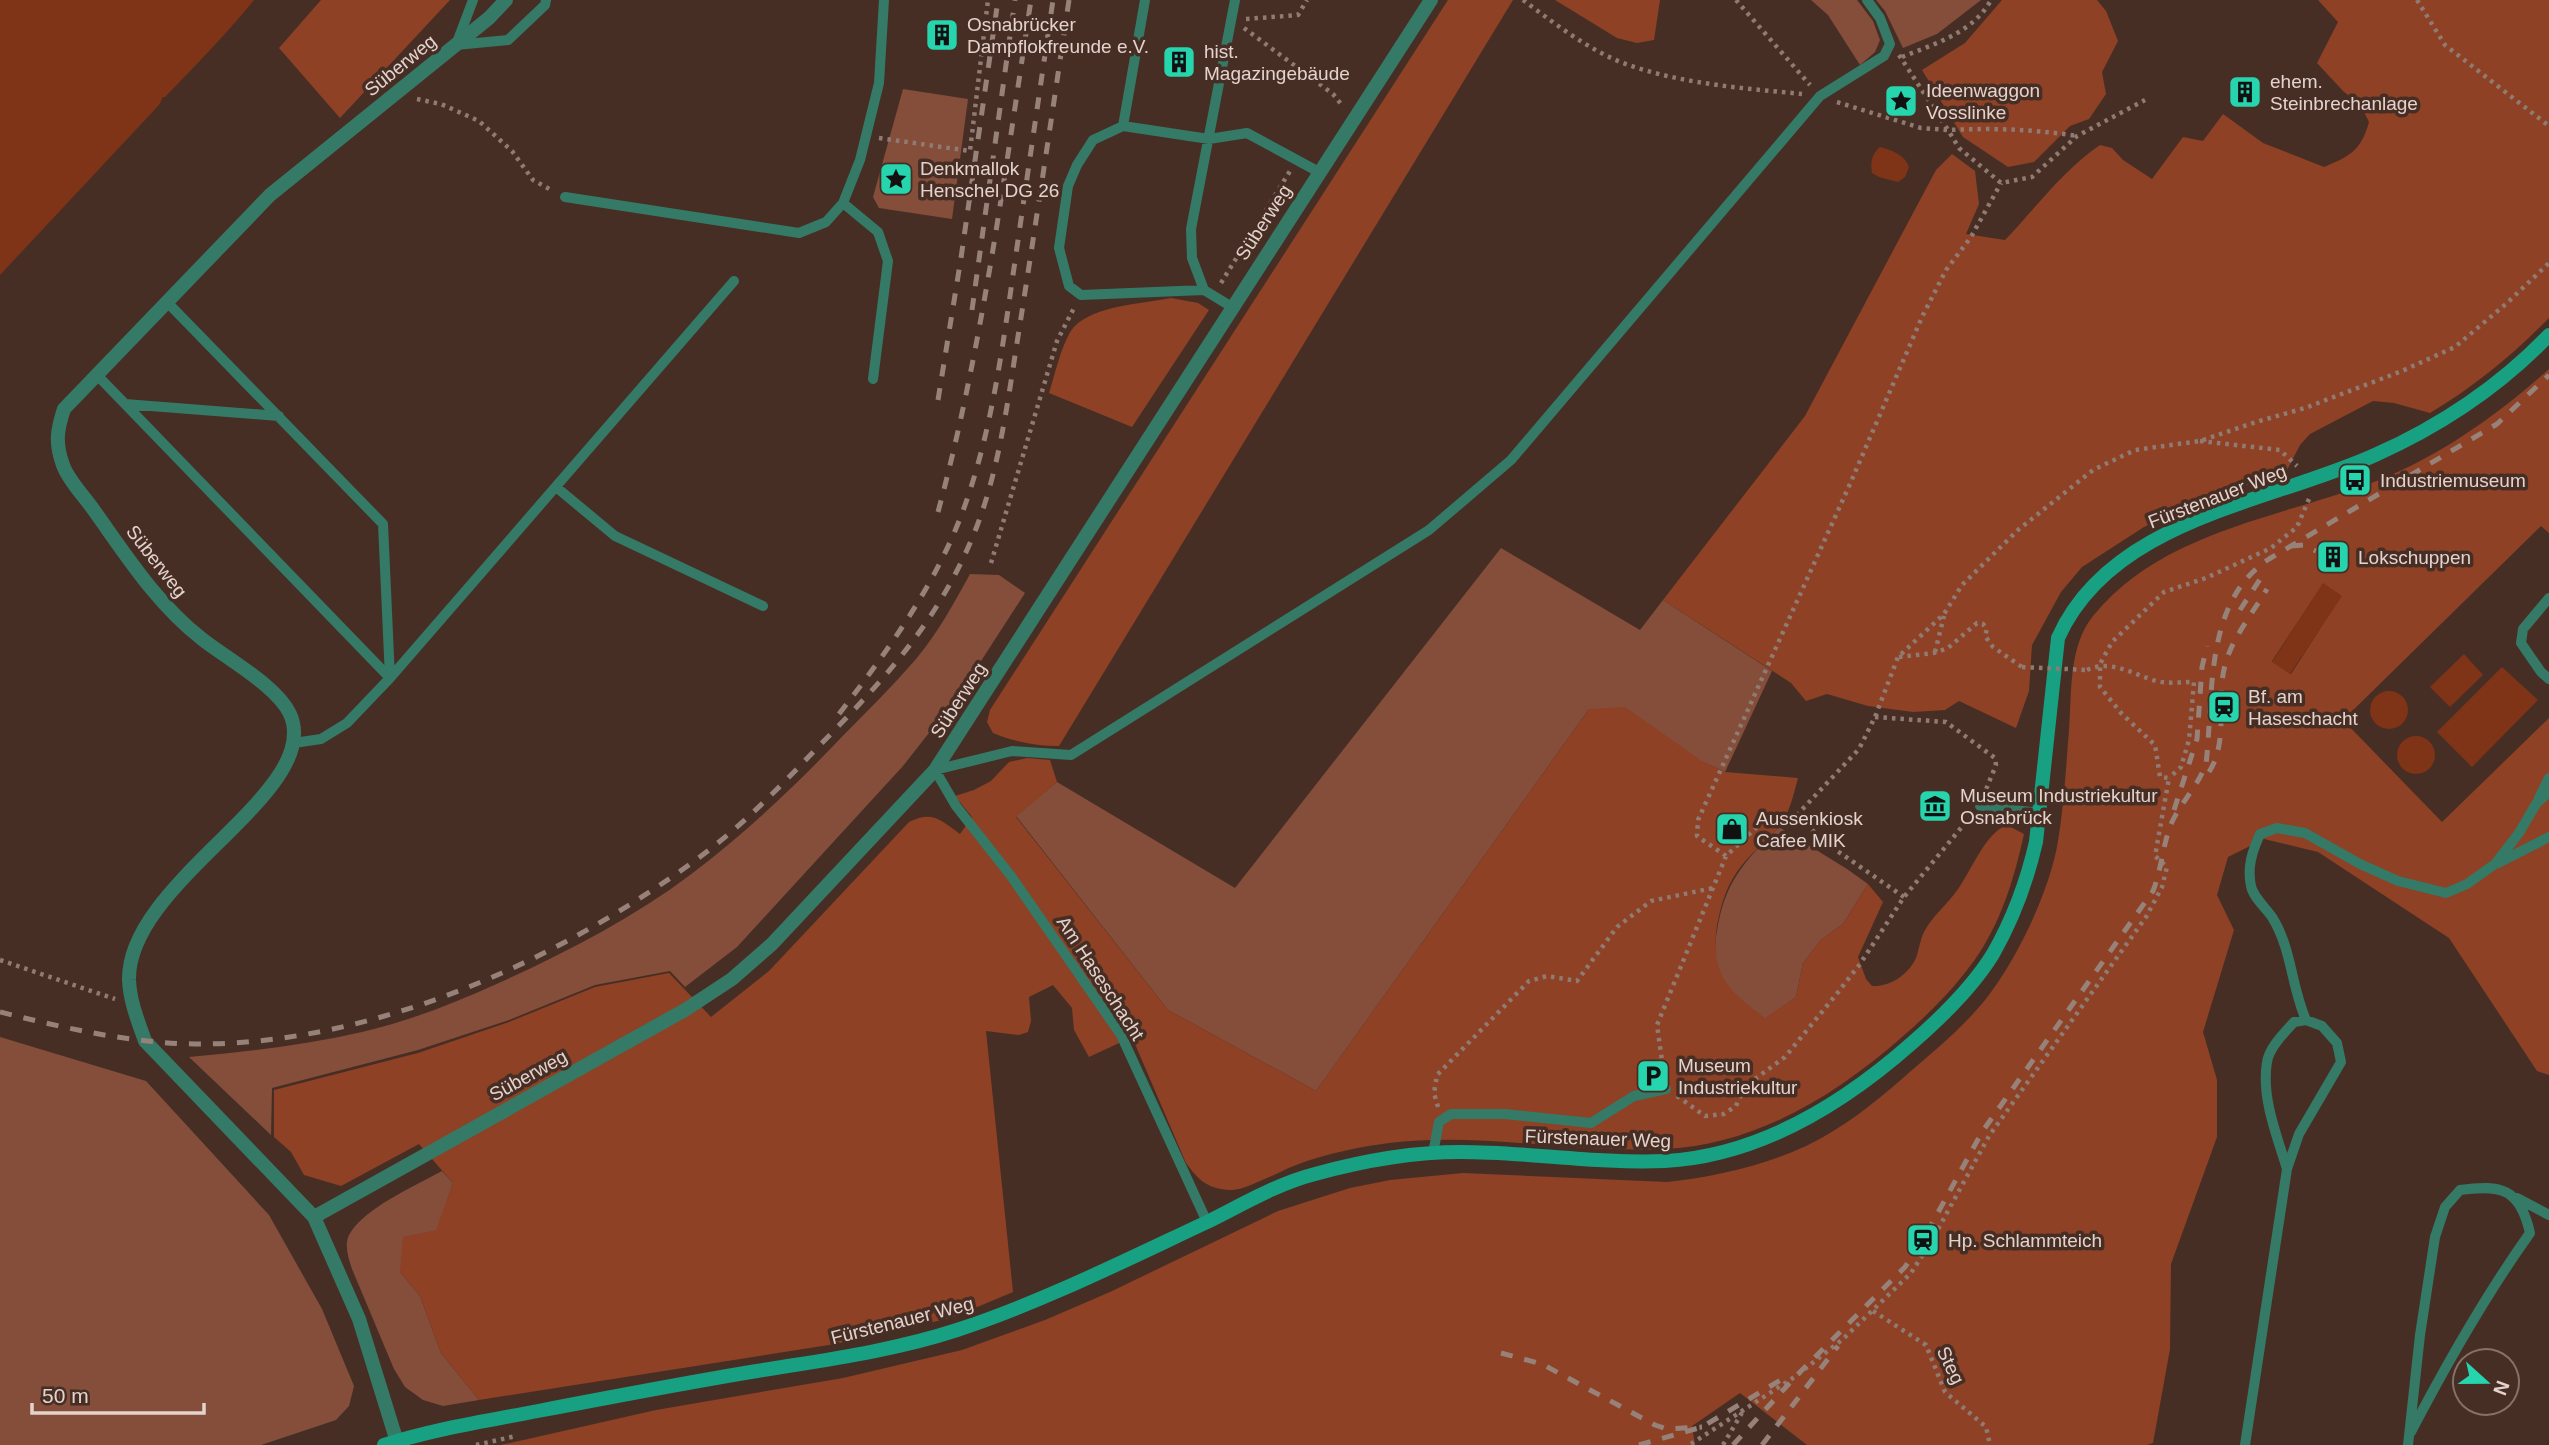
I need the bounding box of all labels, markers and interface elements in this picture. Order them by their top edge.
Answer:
place label: Osnabrücker Dampflokfreunde e.V. [967,14,1149,57]
building icon: Osnabrücker Dampflokfreunde e.V. [923,16,961,54]
street label: Süberweg [360,30,440,100]
place label: hist. Magazingebäude [1204,41,1350,84]
building icon: hist. Magazingebäude [1160,43,1198,81]
place label: ehem. Steinbrechanlage [2270,71,2418,114]
building icon: ehem. Steinbrechanlage [2226,73,2264,111]
place label: Ideenwaggon Vosslinke [1926,80,2040,123]
place icon: Ideenwaggon Vosslinke [1882,82,1920,120]
place label: Denkmallok Henschel DG 26 [920,158,1059,201]
place icon: Denkmallok Henschel DG 26 [877,160,915,198]
street label: Süberweg [1231,181,1296,264]
street label: Fürstenauer Weg [2145,460,2289,533]
bus stop icon: Industriemuseum [2336,461,2374,499]
place label: Industriemuseum [2380,470,2526,491]
street label: Süberweg [122,521,191,601]
building icon: Lokschuppen [2314,538,2352,576]
place label: Lokschuppen [2358,547,2471,568]
street label: Süberweg [926,659,991,742]
place label: Bf. am Haseschacht [2248,686,2359,729]
station icon: Bf. am Haseschacht [2205,688,2243,726]
place label: Museum Industriekultur Osnabrück [1960,785,2158,828]
museum icon: Museum Industriekultur Osnabrück [1916,787,1954,825]
place label: Aussenkiosk Cafee MIK [1756,808,1863,851]
shop icon: Aussenkiosk Cafee MIK [1713,810,1751,848]
street label: Am Haseschacht [1053,912,1149,1045]
street label: Süberweg [486,1046,571,1105]
place label: Museum Industriekultur [1678,1055,1798,1098]
parking icon: Museum Industriekultur [1634,1057,1672,1095]
street label: Fürstenauer Weg [1524,1125,1672,1152]
station icon: Hp. Schlammteich [1904,1221,1942,1259]
place label: Hp. Schlammteich [1948,1230,2102,1251]
street label: Fürstenauer Weg [829,1293,976,1348]
street label: Steg [1933,1343,1969,1387]
north arrow [2451,1347,2521,1417]
scale bar [32,1372,203,1416]
text: N [2489,1378,2514,1398]
text: 50 m [42,1384,89,1407]

